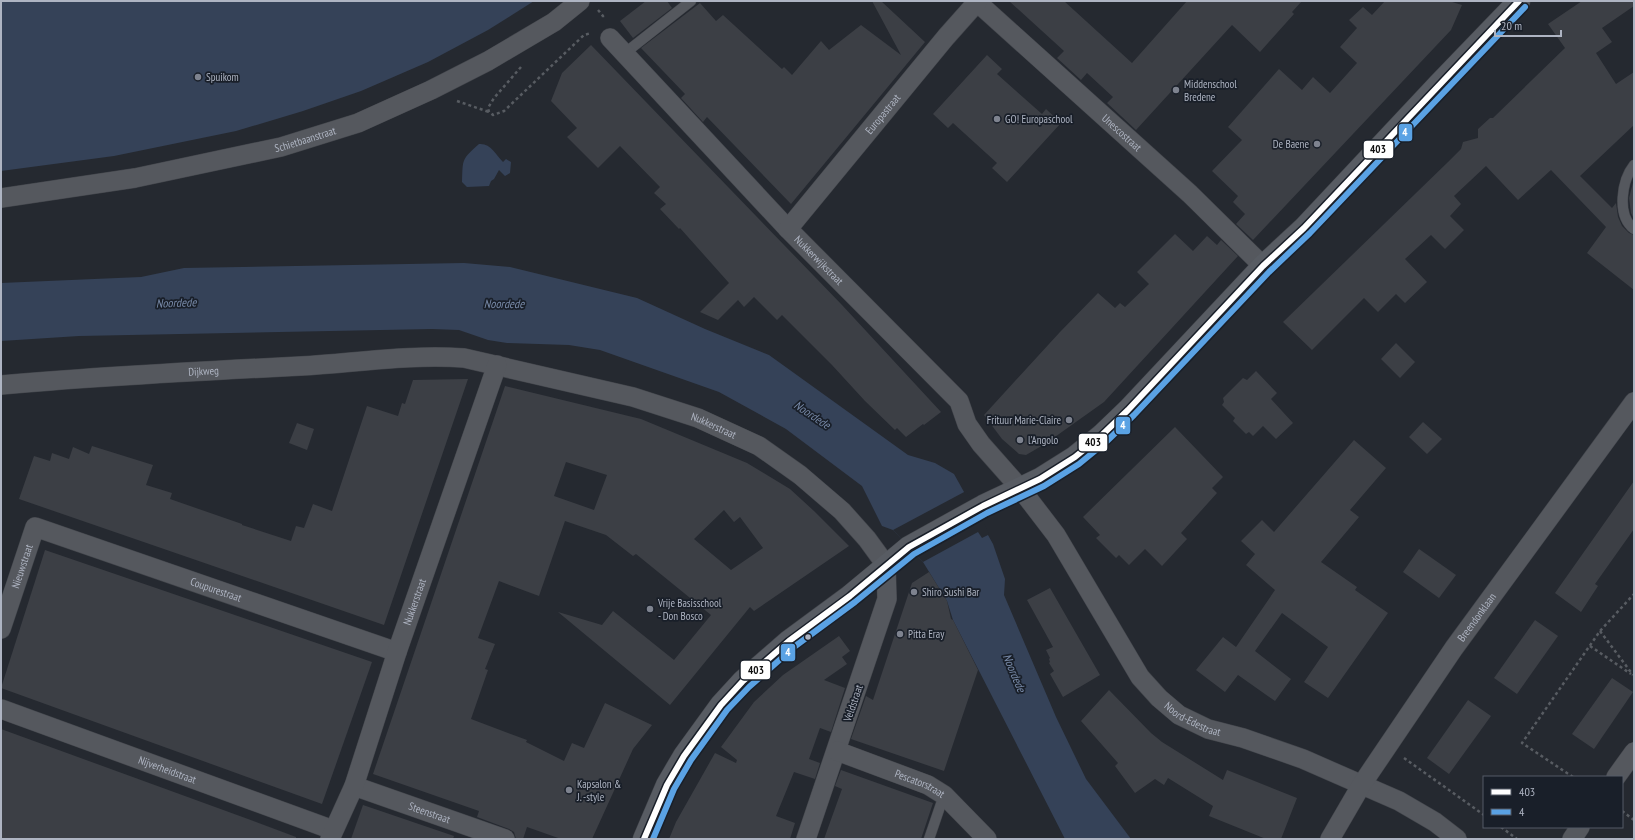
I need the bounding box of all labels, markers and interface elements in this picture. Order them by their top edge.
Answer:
scale bar [1495,12,1561,38]
text: 20 m [1501,18,1522,33]
place label: Spuikom [206,70,239,84]
marker: Spuikom [193,72,203,82]
place label: Middenschool Bredene [1184,77,1237,104]
marker: Middenschool Bredene [1171,85,1181,95]
street label: Europastraat [862,91,903,137]
street label: Unescostraat [1099,111,1145,154]
place label: GO! Europaschool [1005,112,1073,126]
marker: GO! Europaschool [992,114,1002,124]
street label: Schietbaanstraat [273,123,338,155]
line badge: 4 [1398,123,1413,142]
text: 4 [1402,125,1408,139]
place label: De Baene [1273,137,1309,151]
marker: De Baene [1312,139,1322,149]
line badge: 403 [1363,140,1394,159]
text: 403 [1370,142,1386,156]
street label: Nukkerwijkstraat [791,233,846,288]
water label: Noordede [156,294,197,311]
water label: Noordede [484,296,525,311]
street label: Dijkweg [188,363,219,379]
water label: Noordede [791,397,834,433]
street label: Nukkerstraat [689,409,739,442]
place label: Frituur Marie-Claire [987,413,1061,427]
marker: Frituur Marie-Claire [1064,415,1074,425]
line badge: 4 [1115,416,1131,435]
text: 4 [1120,418,1126,432]
place label: l'Angolo [1028,433,1059,447]
line badge: 403 [1078,433,1108,452]
marker: l'Angolo [1015,435,1025,445]
text: 403 [1085,435,1101,449]
street label: Nieuwstraat [8,542,36,590]
street label: Coupurestraat [189,574,243,605]
street label: Nukkerstraat [400,577,429,627]
place label: Shiro Sushi Bar [922,585,979,599]
marker: Shiro Sushi Bar [909,587,919,597]
street label: Breendonklaan [1454,590,1499,644]
place label: Vrije Basisschool - Don Bosco [657,596,722,623]
marker: Vrije Basisschool - Don Bosco [645,604,655,614]
place label: Pitta Eray [908,627,945,641]
marker: Pitta Eray [895,629,905,639]
unlabelled marker [803,632,813,642]
line badge: 4 [780,643,796,662]
text: 4 [785,645,791,659]
water label: Noordede [1000,651,1030,695]
line badge: 403 [740,660,771,680]
text: 403 [748,663,764,677]
street label: Veldstraat [840,683,866,724]
street label: Noord-Edestraat [1162,699,1222,739]
street label: Nijverheidstraat [136,753,198,787]
street label: Pescatorstraat [893,766,948,801]
legend [1483,776,1623,828]
place label: Kapsalon & J. -style [576,777,621,804]
text: 403 [1519,784,1535,799]
marker: Kapsalon & J. -style [564,785,574,795]
street label: Steenstraat [407,799,452,826]
text: 4 [1519,804,1525,819]

